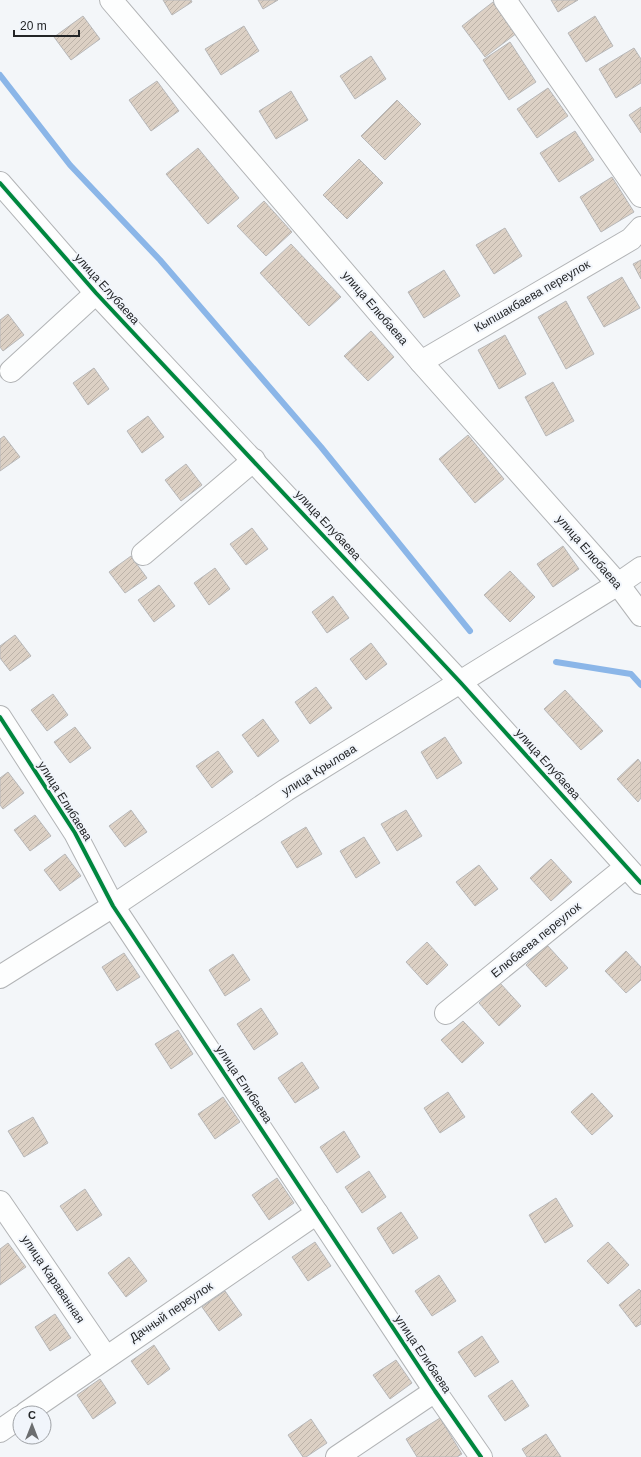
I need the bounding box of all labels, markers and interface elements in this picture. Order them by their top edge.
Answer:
scale bar [14,12,79,38]
text: 20 m [20,19,47,33]
street label: улица Елубаева [72,251,143,327]
street label: Кыпшакбаева переулок [472,257,593,335]
street label: улица Елюбаева [339,268,411,348]
street label: улица Елубаева [292,487,364,563]
street label: улица Елюбаева [553,512,625,592]
street label: улица Елубаева [513,726,584,802]
street label: улица Крылова [279,741,359,799]
street label: улица Елибаева [35,759,95,844]
street label: Елюбаева переулок [488,899,584,980]
street label: улица Елибаева [213,1042,275,1126]
street label: улица Караванная [18,1233,88,1325]
street label: Дачный переулок [127,1279,216,1345]
street label: улица Елибаева [392,1312,454,1396]
north arrow [12,1405,52,1445]
text: С [28,1409,36,1421]

